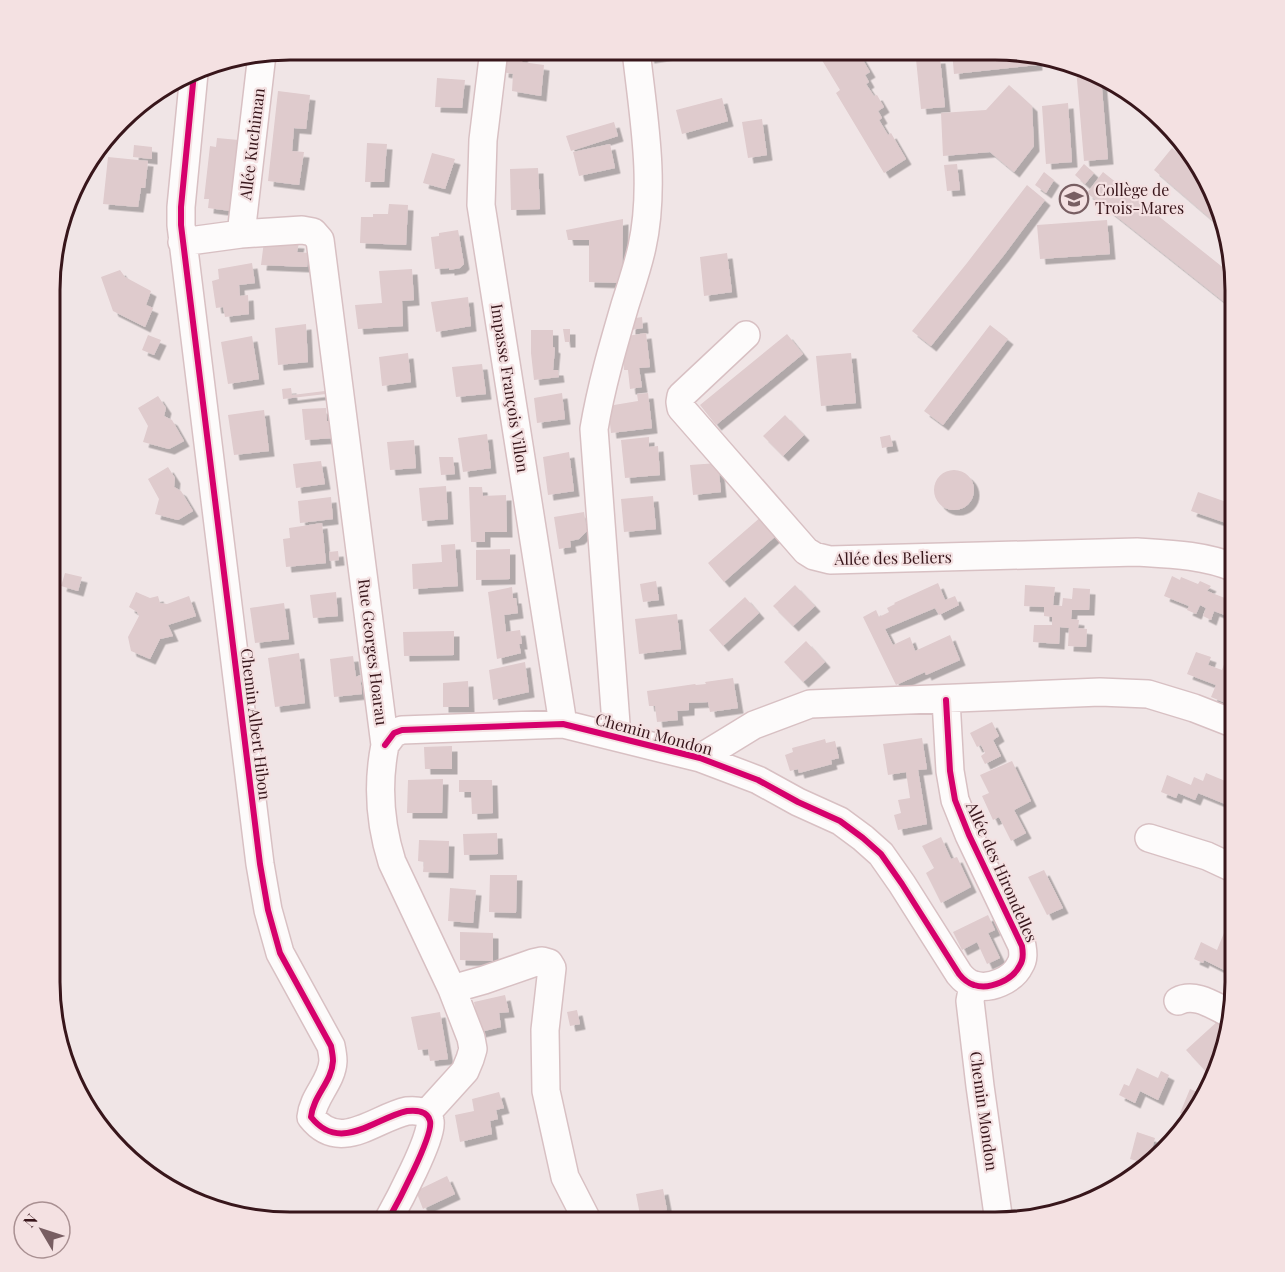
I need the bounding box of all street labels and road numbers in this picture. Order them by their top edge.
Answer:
street label: Allée Kuchiman [234,86,269,202]
street label: Impasse François Villon [487,302,534,474]
street label: Allée des Beliers [833,546,952,569]
street label: Rue Georges Hoarau [354,577,393,726]
street label: Chemin Albert Hibon [237,647,276,801]
street label: Chemin Mondon [593,708,715,759]
street label: Allée des Hirondelles [962,797,1043,945]
street label: Chemin Mondon [966,1050,1003,1173]

